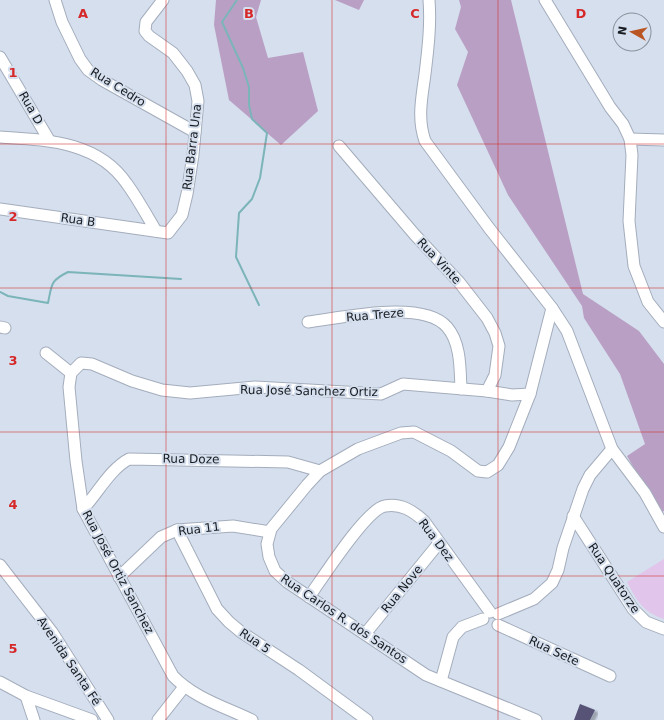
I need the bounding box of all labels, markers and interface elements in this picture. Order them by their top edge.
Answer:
text: A [78,6,88,21]
text: B [244,6,254,21]
text: C [410,6,420,21]
text: D [576,6,587,21]
north arrow [612,12,652,52]
text: N [616,25,630,36]
text: 1 [8,65,18,80]
street label: Rua Cedro [88,65,148,109]
street label: Rua D [16,89,46,127]
street label: Rua Barra Una [180,103,204,191]
text: 2 [8,209,18,224]
street label: Rua B [60,211,96,229]
street label: Rua Vinte [414,235,464,287]
street label: Rua Treze [346,306,404,324]
text: 3 [8,353,18,368]
street label: Rua José Sanchez Ortiz [240,383,378,399]
street label: Rua Doze [162,452,220,466]
text: 4 [8,497,18,512]
street label: Rua José Ortiz Sanchez [79,508,157,636]
street label: Rua Dez [416,516,456,564]
street label: Rua 11 [177,520,221,538]
street label: Rua Quatorze [585,540,643,616]
street label: Rua Nove [379,562,425,616]
street label: Rua Carlos R. dos Santos [278,571,410,667]
street label: Avenida Santa Fé [34,614,104,708]
street label: Rua 5 [237,626,273,656]
street label: Rua Sete [527,633,581,669]
text: 5 [8,641,18,656]

